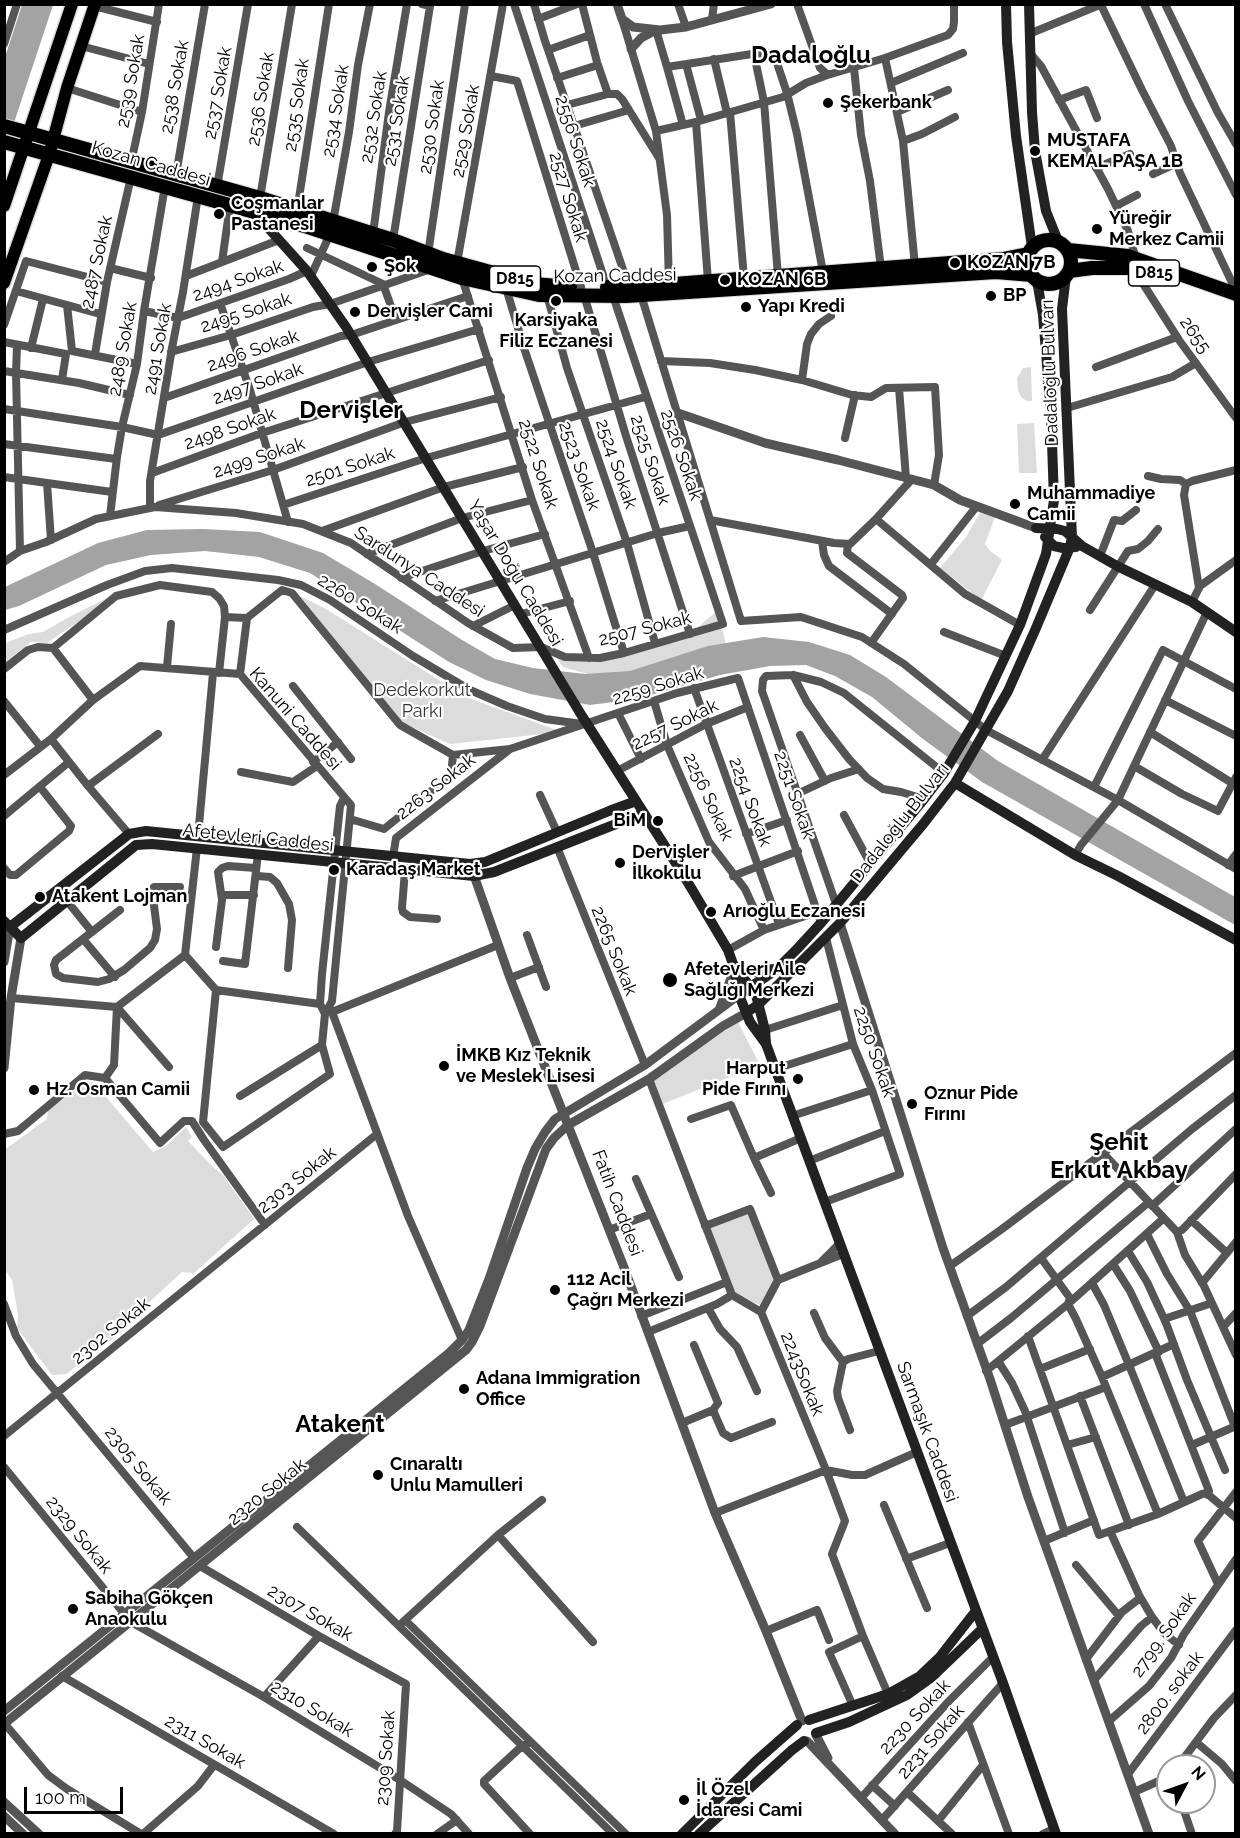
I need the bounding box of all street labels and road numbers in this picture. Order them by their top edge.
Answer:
street label: 2539 Sokak [112,33,150,129]
street label: 2538 Sokak [156,39,194,135]
street label: 2537 Sokak [199,45,237,141]
street label: 2536 Sokak [243,51,279,147]
street label: 2535 Sokak [280,57,314,153]
street label: 2534 Sokak [318,63,354,159]
street label: 2532 Sokak [356,69,392,165]
street label: 2531 Sokak [379,74,415,168]
street label: 2530 Sokak [415,79,449,175]
street label: 2529 Sokak [447,83,485,179]
street label: 2556 Sokak [550,93,600,189]
street label: Kozan Caddesi [89,137,213,191]
street label: 2527 Sokak [544,149,592,245]
street label: 2487 Sokak [77,213,117,311]
street label: 2494 Sokak [190,255,286,307]
road number: D815 [1128,260,1180,286]
street label: Kozan Caddesi [553,264,677,288]
road number: D815 [490,266,540,292]
street label: 2495 Sokak [198,288,294,338]
street label: Dadaloğlu Bulvarı [1037,299,1063,447]
street label: 2489 Sokak [104,300,142,398]
street label: 2491 Sokak [139,302,177,396]
street label: 2655 [1175,312,1215,358]
street label: 2496 Sokak [204,325,302,377]
street label: 2497 Sokak [210,358,306,410]
street label: 2498 Sokak [181,403,279,455]
street label: 2526 Sokak [655,407,707,503]
street label: 2525 Sokak [625,412,675,508]
street label: 2522 Sokak [513,416,563,512]
street label: 2524 Sokak [591,416,641,512]
street label: 2523 Sokak [554,418,604,514]
street label: 2499 Sokak [210,433,308,483]
street label: 2501 Sokak [302,442,398,492]
street label: Yaşar Doğu Caddesi [463,496,567,650]
street label: Sardunya Caddesi [350,522,488,622]
street label: 2260 Sokak [314,569,406,639]
street label: 2507 Sokak [596,607,694,651]
street label: 2259 Sokak [610,662,706,710]
street label: Kanuni Caddesi [244,663,346,775]
street label: 2257 Sokak [628,695,722,755]
street label: 2251 Sokak [769,748,819,842]
street label: 2263 Sokak [392,749,480,825]
street label: 2256 Sokak [678,750,738,844]
street label: 2254 Sokak [724,754,776,850]
street label: Dadaloğlu Bulvarı [846,758,954,888]
street label: Afetevleri Caddesi [181,819,335,857]
street label: 2265 Sokak [586,903,642,999]
street label: 2250 Sokak [848,1004,900,1100]
street label: 2303 Sokak [253,1142,341,1218]
street label: Fatih Caddesi [587,1147,647,1259]
street label: 2302 Sokak [67,1293,155,1369]
street label: 2243Sokak [775,1329,829,1419]
street label: Sarmaşık Caddesi [892,1359,962,1505]
street label: 2305 Sokak [100,1422,176,1510]
street label: 2320 Sokak [223,1454,311,1530]
street label: 2329 Sokak [41,1492,117,1578]
street label: 2307 Sokak [264,1580,356,1646]
street label: 2799. Sokak [1127,1588,1201,1682]
street label: 2800. sokak [1132,1647,1208,1739]
street label: 2230 Sokak [875,1675,955,1759]
street label: 2310 Sokak [267,1676,357,1742]
street label: 2231 Sokak [893,1701,969,1783]
street label: 2311 Sokak [161,1710,249,1774]
street label: 2309 Sokak [372,1710,400,1806]

